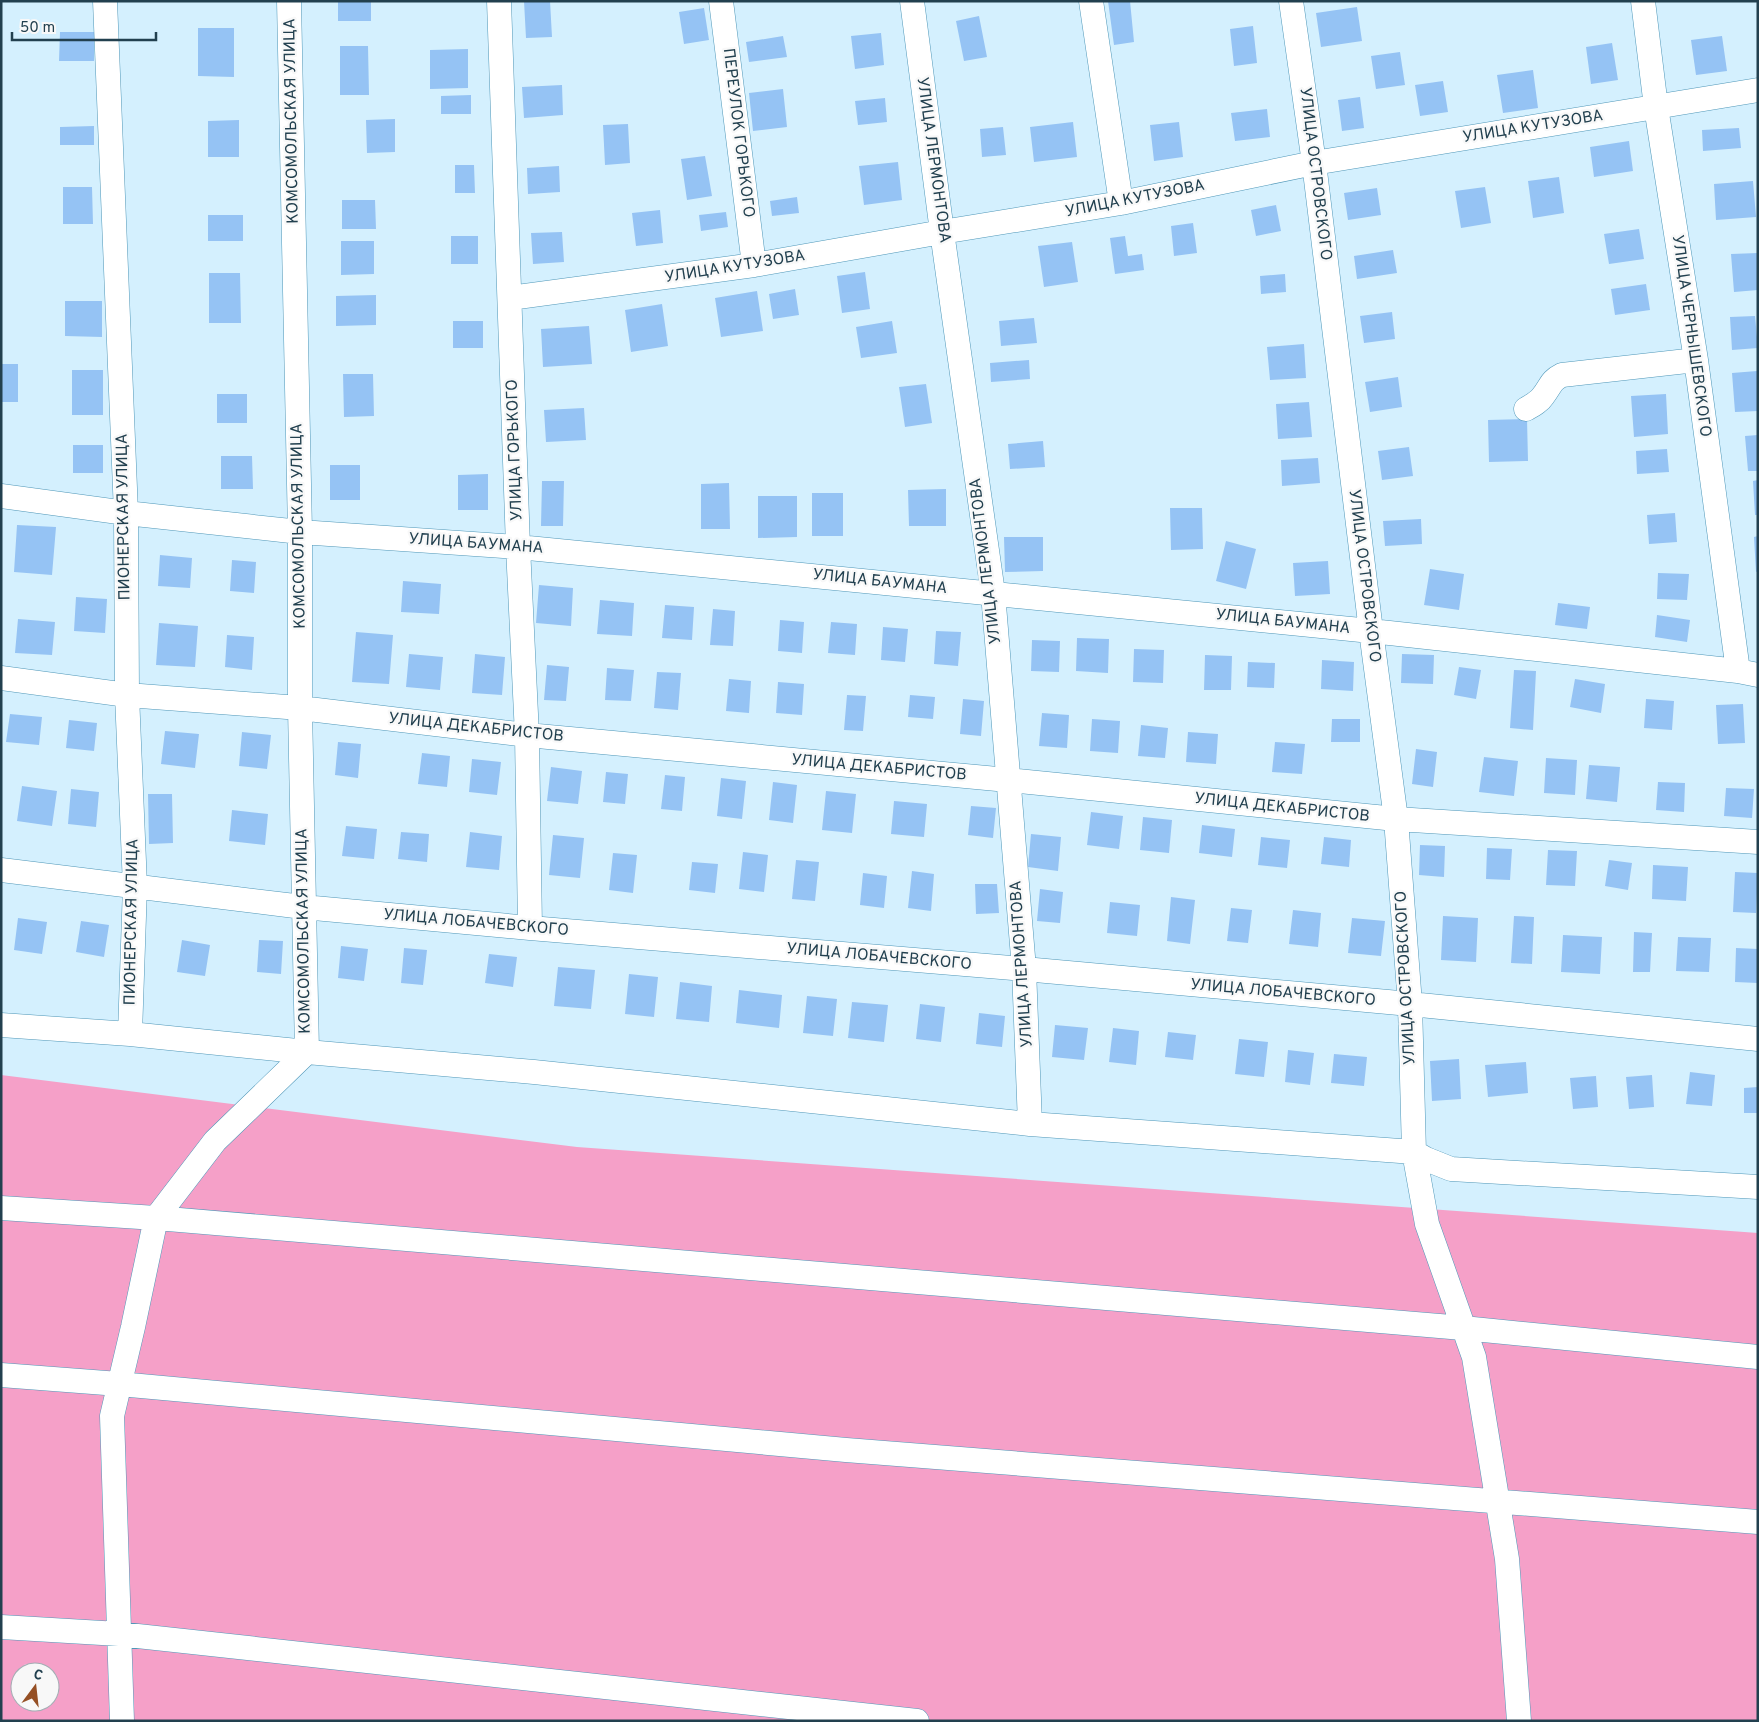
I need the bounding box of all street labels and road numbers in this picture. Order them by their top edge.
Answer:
street label: КОМСОМОЛЬСКАЯ УЛИЦА [280,18,304,224]
street label: ПЕРЕУЛОК ГОРЬКОГО [718,47,758,219]
street label: УЛИЦА ЛЕРМОНТОВА [911,76,955,244]
street label: УЛИЦА ОСТРОВСКОГО [1294,86,1336,262]
street label: УЛИЦА КУТУЗОВА [1461,106,1605,148]
street label: УЛИЦА КУТУЗОВА [1063,176,1207,222]
street label: УЛИЦА ЧЕРНЫШЕВСКОГО [1667,234,1715,438]
street label: УЛИЦА КУТУЗОВА [663,246,807,288]
street label: УЛИЦА ГОРЬКОГО [503,379,527,521]
street label: КОМСОМОЛЬСКАЯ УЛИЦА [287,423,311,629]
street label: ПИОНЕРСКАЯ УЛИЦА [113,433,135,601]
street label: УЛИЦА ЛЕРМОНТОВА [966,477,1006,645]
street label: УЛИЦА ОСТРОВСКОГО [1343,488,1385,664]
street label: УЛИЦА БАУМАНА [408,529,544,559]
street label: УЛИЦА БАУМАНА [812,565,948,599]
street label: УЛИЦА БАУМАНА [1215,605,1351,639]
street label: УЛИЦА ДЕКАБРИСТОВ [387,709,565,747]
street label: УЛИЦА ДЕКАБРИСТОВ [790,750,968,786]
street label: УЛИЦА ДЕКАБРИСТОВ [1193,789,1371,827]
street label: КОМСОМОЛЬСКАЯ УЛИЦА [292,828,316,1034]
street label: ПИОНЕРСКАЯ УЛИЦА [121,838,143,1006]
street label: УЛИЦА ЛЕРМОНТОВА [1006,880,1038,1048]
street label: УЛИЦА ОСТРОВСКОГО [1391,890,1421,1066]
street label: УЛИЦА ЛОБАЧЕВСКОГО [382,905,570,941]
street label: УЛИЦА ЛОБАЧЕВСКОГО [785,939,973,975]
street label: УЛИЦА ЛОБАЧЕВСКОГО [1189,975,1377,1011]

